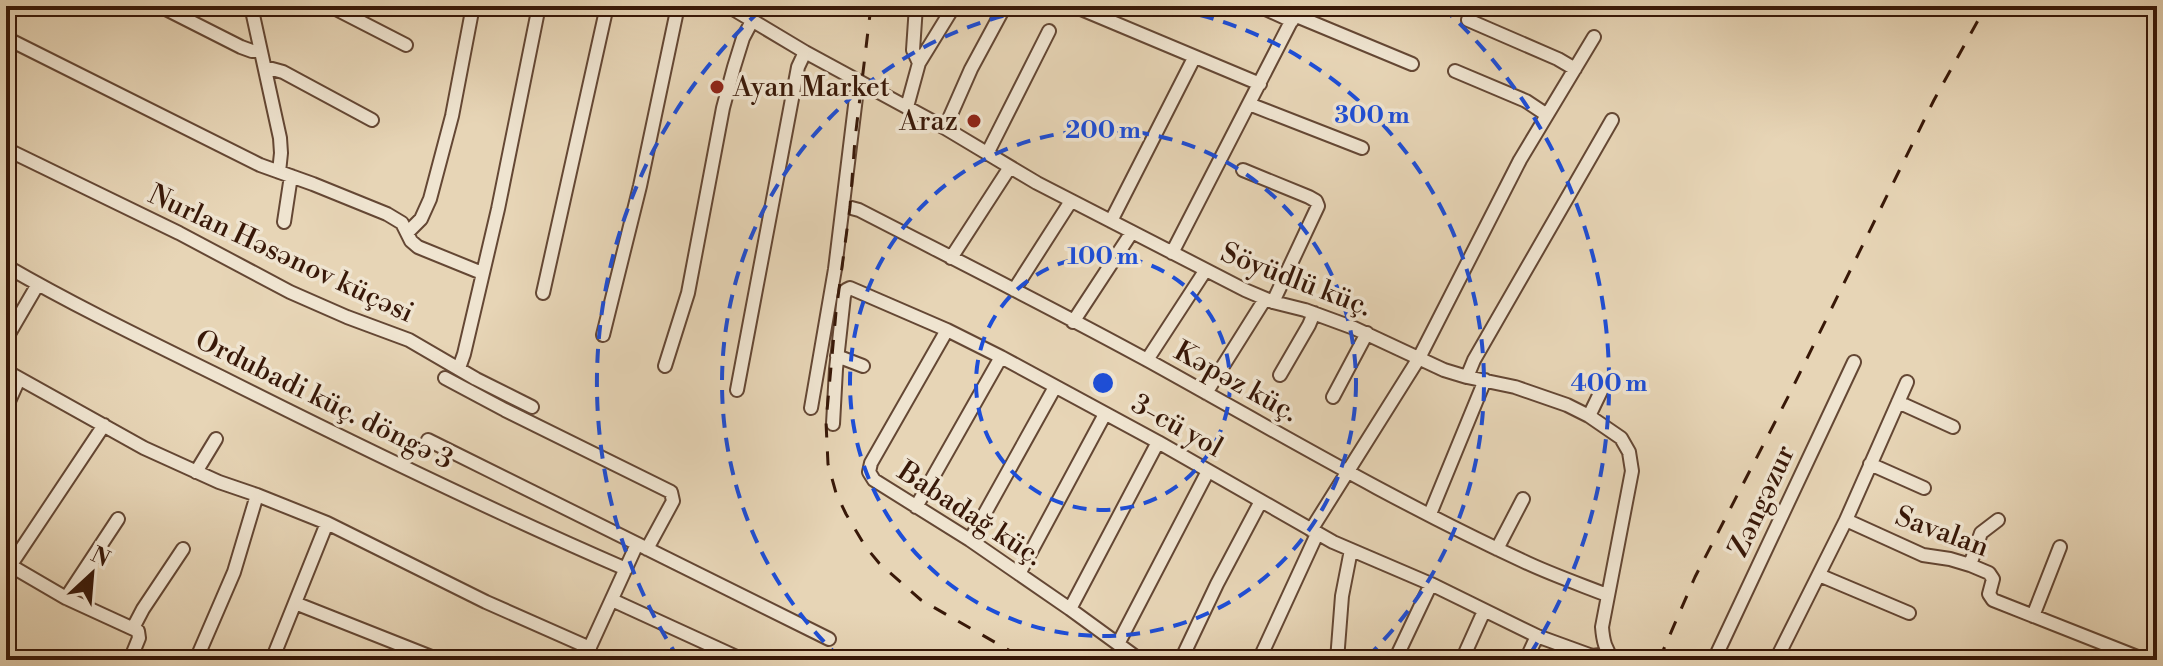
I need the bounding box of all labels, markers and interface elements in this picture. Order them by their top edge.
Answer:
place label: Ayan Market [732,70,890,105]
marker: Ayan Market [708,78,726,96]
text: 300 m [1334,101,1410,131]
place label: Araz [898,104,958,139]
marker: Araz [965,112,983,130]
text: 200 m [1065,116,1141,146]
street label: Nurlan Həsənov küçəsi [143,177,419,331]
street label: Söyüdlü küç. [1216,235,1376,325]
text: 100 m [1067,242,1139,272]
street label: Ordubadi küç. döngə 3 [189,322,459,478]
street label: Kəpəz küç. [1168,334,1304,430]
centre of rings [1089,369,1117,397]
text: 400 m [1571,369,1647,399]
street label: 3-cü yol [1125,387,1229,465]
street label: Zəngəzur [1721,440,1803,562]
street label: Babadağ küç. [890,454,1049,574]
street label: Savalan [1890,499,1994,565]
north arrow [52,534,132,614]
text: N [86,541,114,574]

